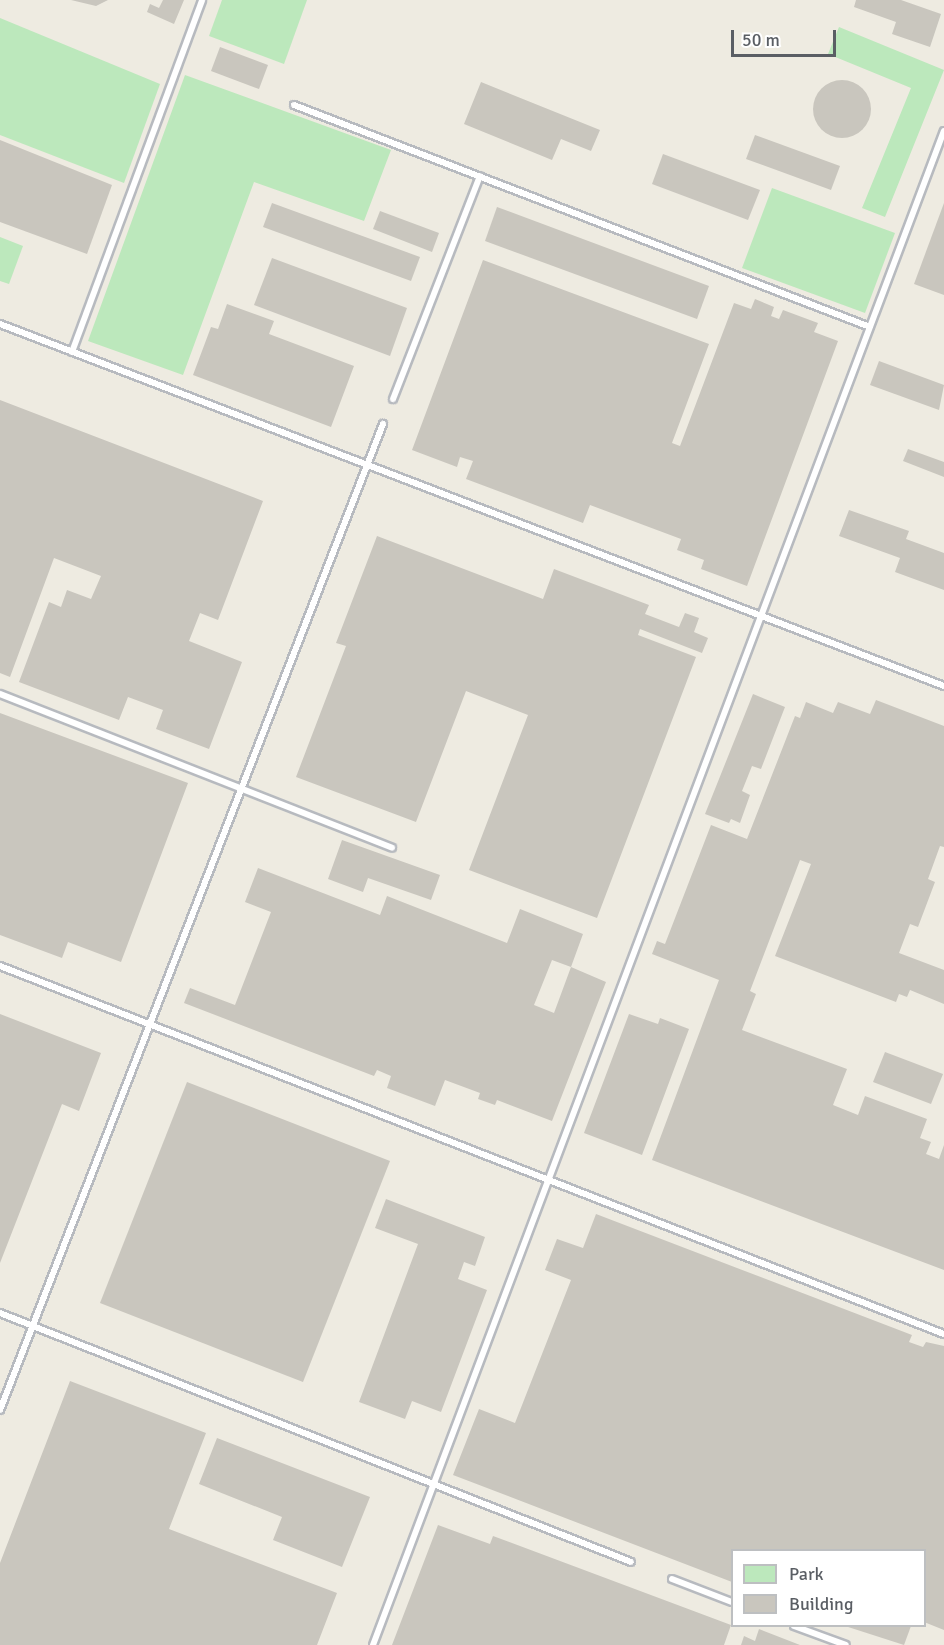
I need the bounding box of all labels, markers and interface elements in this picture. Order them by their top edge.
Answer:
scale bar [734,18,839,56]
text: 50 m [742,29,780,51]
legend [731,1549,926,1627]
text: Park [789,1563,824,1585]
text: Building [789,1593,853,1615]

